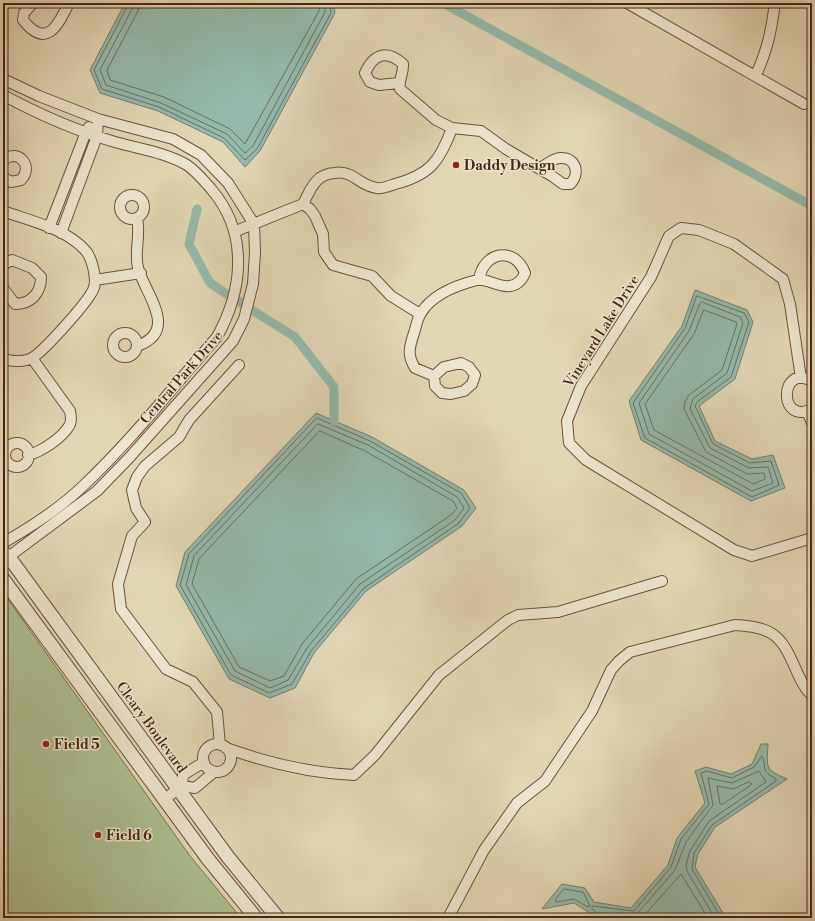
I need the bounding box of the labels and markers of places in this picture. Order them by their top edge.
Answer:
place label: Daddy Design [464,157,556,175]
marker: Daddy Design [451,160,461,170]
place label: Field 5 [54,736,100,754]
marker: Field 5 [41,739,51,749]
place label: Field 6 [106,827,152,845]
marker: Field 6 [93,830,103,840]

